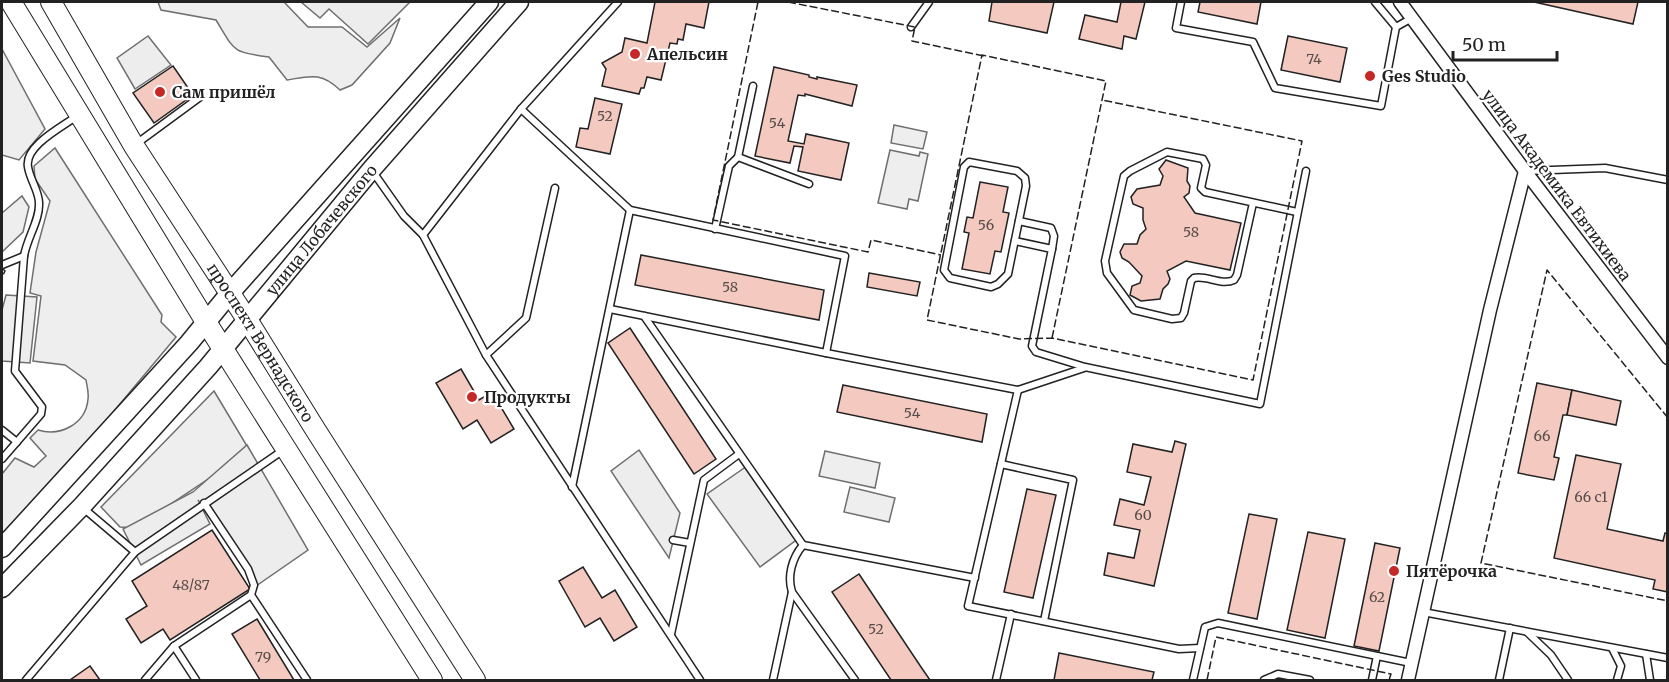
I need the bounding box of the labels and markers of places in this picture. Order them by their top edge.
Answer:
place label: Апельсин [646,44,728,64]
marker: Апельсин [628,47,642,61]
place label: Ges Studio [1382,66,1466,86]
marker: Ges Studio [1363,69,1377,83]
place label: Сам пришёл [172,82,276,102]
marker: Сам пришёл [153,85,167,99]
place label: Продукты [484,387,571,407]
marker: Продукты [465,390,479,404]
place label: Пятёрочка [1406,561,1497,581]
marker: Пятёрочка [1387,564,1401,578]

